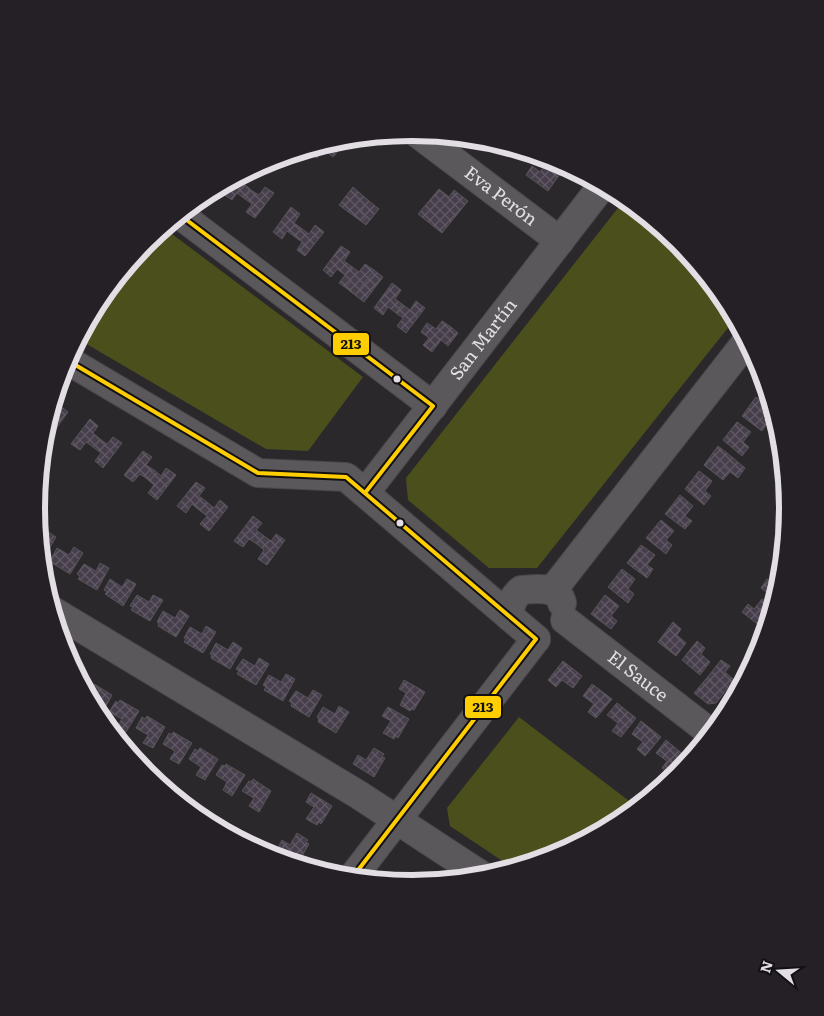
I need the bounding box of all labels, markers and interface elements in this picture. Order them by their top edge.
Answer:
street label: Eva Perón [459,159,544,232]
street label: San Martín [442,292,523,385]
line badge: 213 [332,332,370,356]
text: 213 [340,333,362,353]
unlabelled marker [392,374,402,384]
unlabelled marker [395,518,405,528]
street label: El Sauce [603,643,675,707]
line badge: 213 [464,695,502,719]
text: 213 [472,696,494,716]
north arrow [754,946,804,996]
text: N [754,958,777,975]

